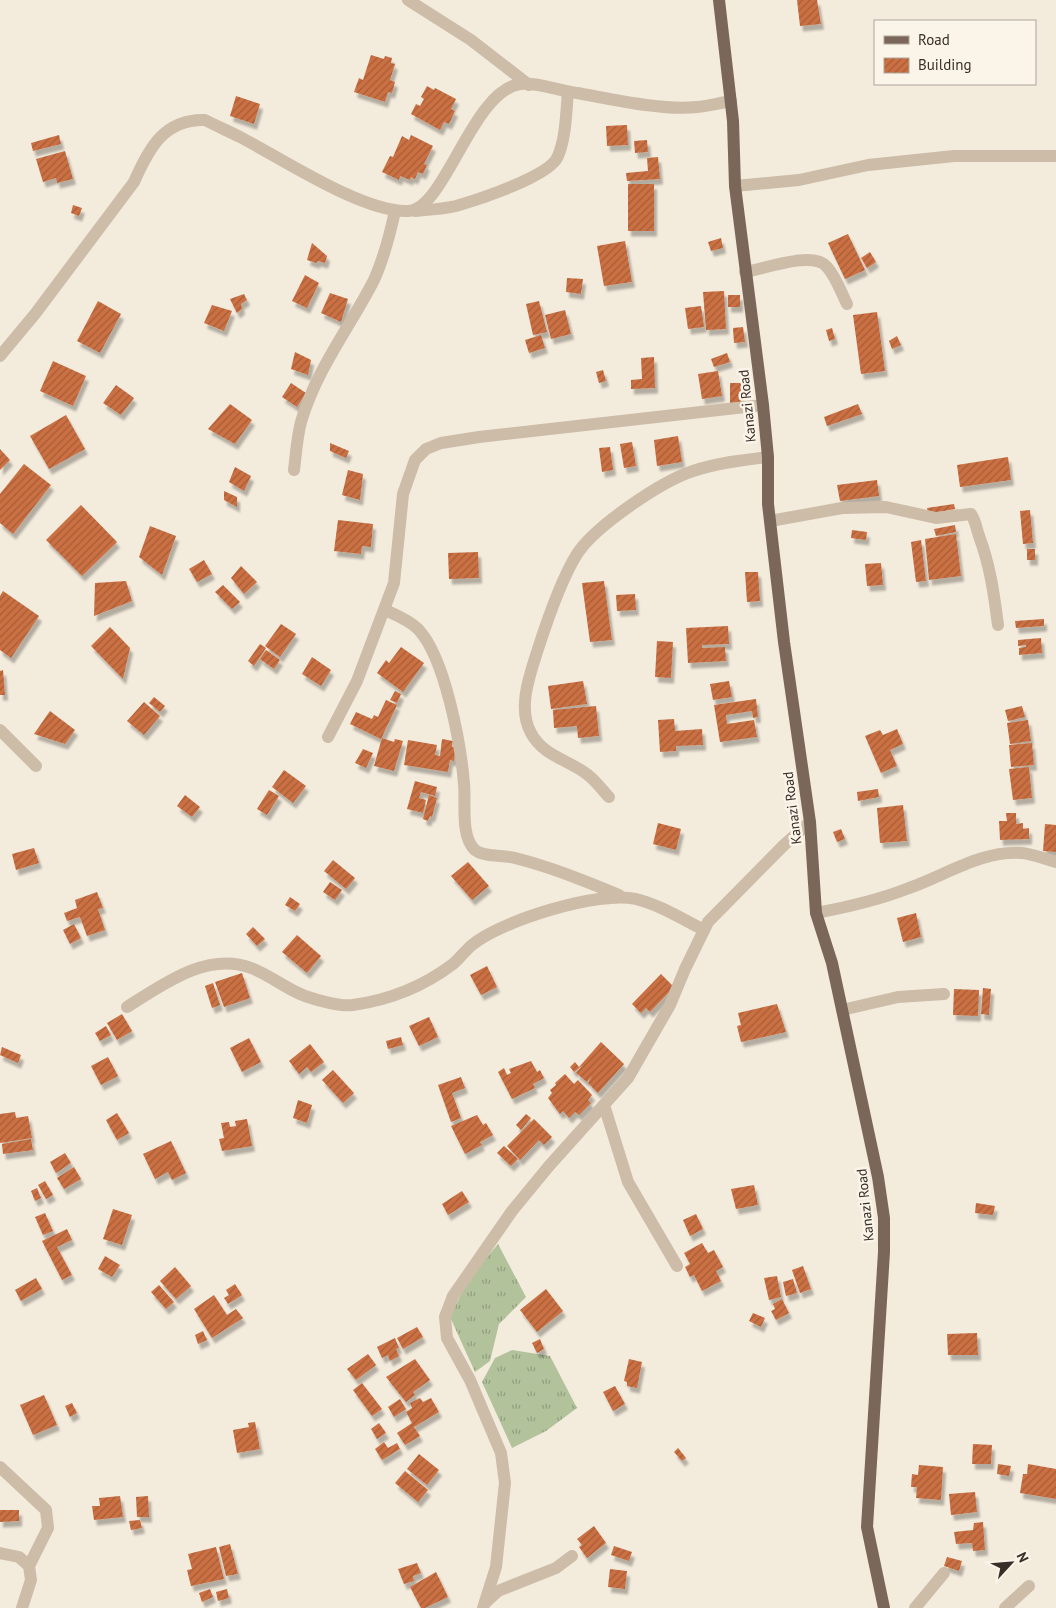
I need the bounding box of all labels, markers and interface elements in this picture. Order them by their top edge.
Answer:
legend [874,20,1036,85]
text: Road [918,30,950,49]
text: Building [918,55,972,74]
street label: Kanazi Road [734,369,760,443]
street label: Kanazi Road [779,771,805,845]
street label: Kanazi Road [852,1168,878,1242]
north arrow [986,1538,1036,1588]
text: N [1013,1549,1033,1565]

